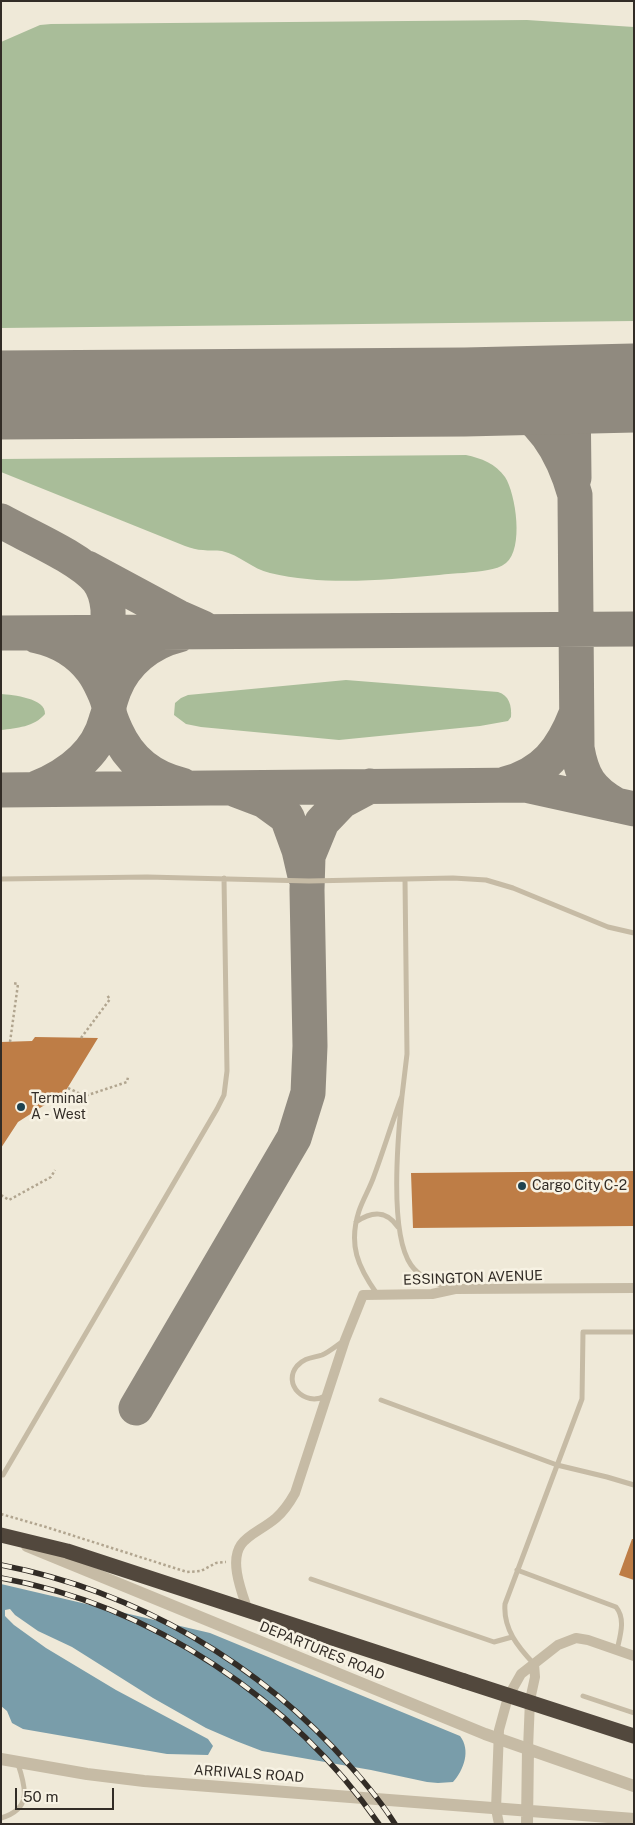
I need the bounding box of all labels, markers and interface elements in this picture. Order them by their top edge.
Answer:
place label: Terminal A - West [31,1091,87,1124]
marker: Terminal A - West [15,1101,27,1113]
place label: Cargo City C-2 [532,1178,627,1194]
marker: Cargo City C-2 [516,1180,528,1192]
street label: ESSINGTON AVENUE [403,1267,543,1289]
street label: DEPARTURES ROAD [257,1618,387,1684]
street label: ARRIVALS ROAD [193,1762,305,1786]
scale bar [18,1778,116,1810]
text: 50 m [23,1788,58,1805]

